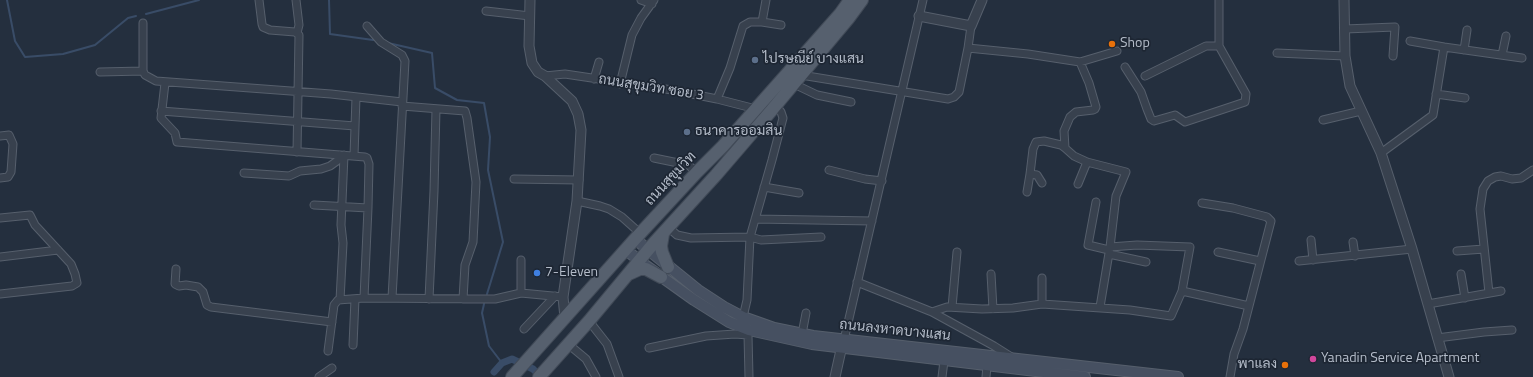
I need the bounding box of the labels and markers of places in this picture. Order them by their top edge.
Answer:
place label: Shop [1120,36,1150,52]
marker: Shop [1107,39,1117,49]
place label: ไปรษณีย์ บางแสน [763,52,864,68]
marker: ไปรษณีย์ บางแสน [750,55,760,65]
place label: ธนาคารออมสิน [695,124,782,140]
marker: ธนาคารออมสิน [682,127,692,137]
place label: 7-Eleven [545,265,598,281]
marker: 7-Eleven [532,268,542,278]
place label: Yanadin Service Apartment [1321,351,1479,367]
marker: Yanadin Service Apartment [1308,354,1318,364]
place label: พาแลง [1238,357,1277,373]
marker: พาแลง [1280,360,1290,370]

